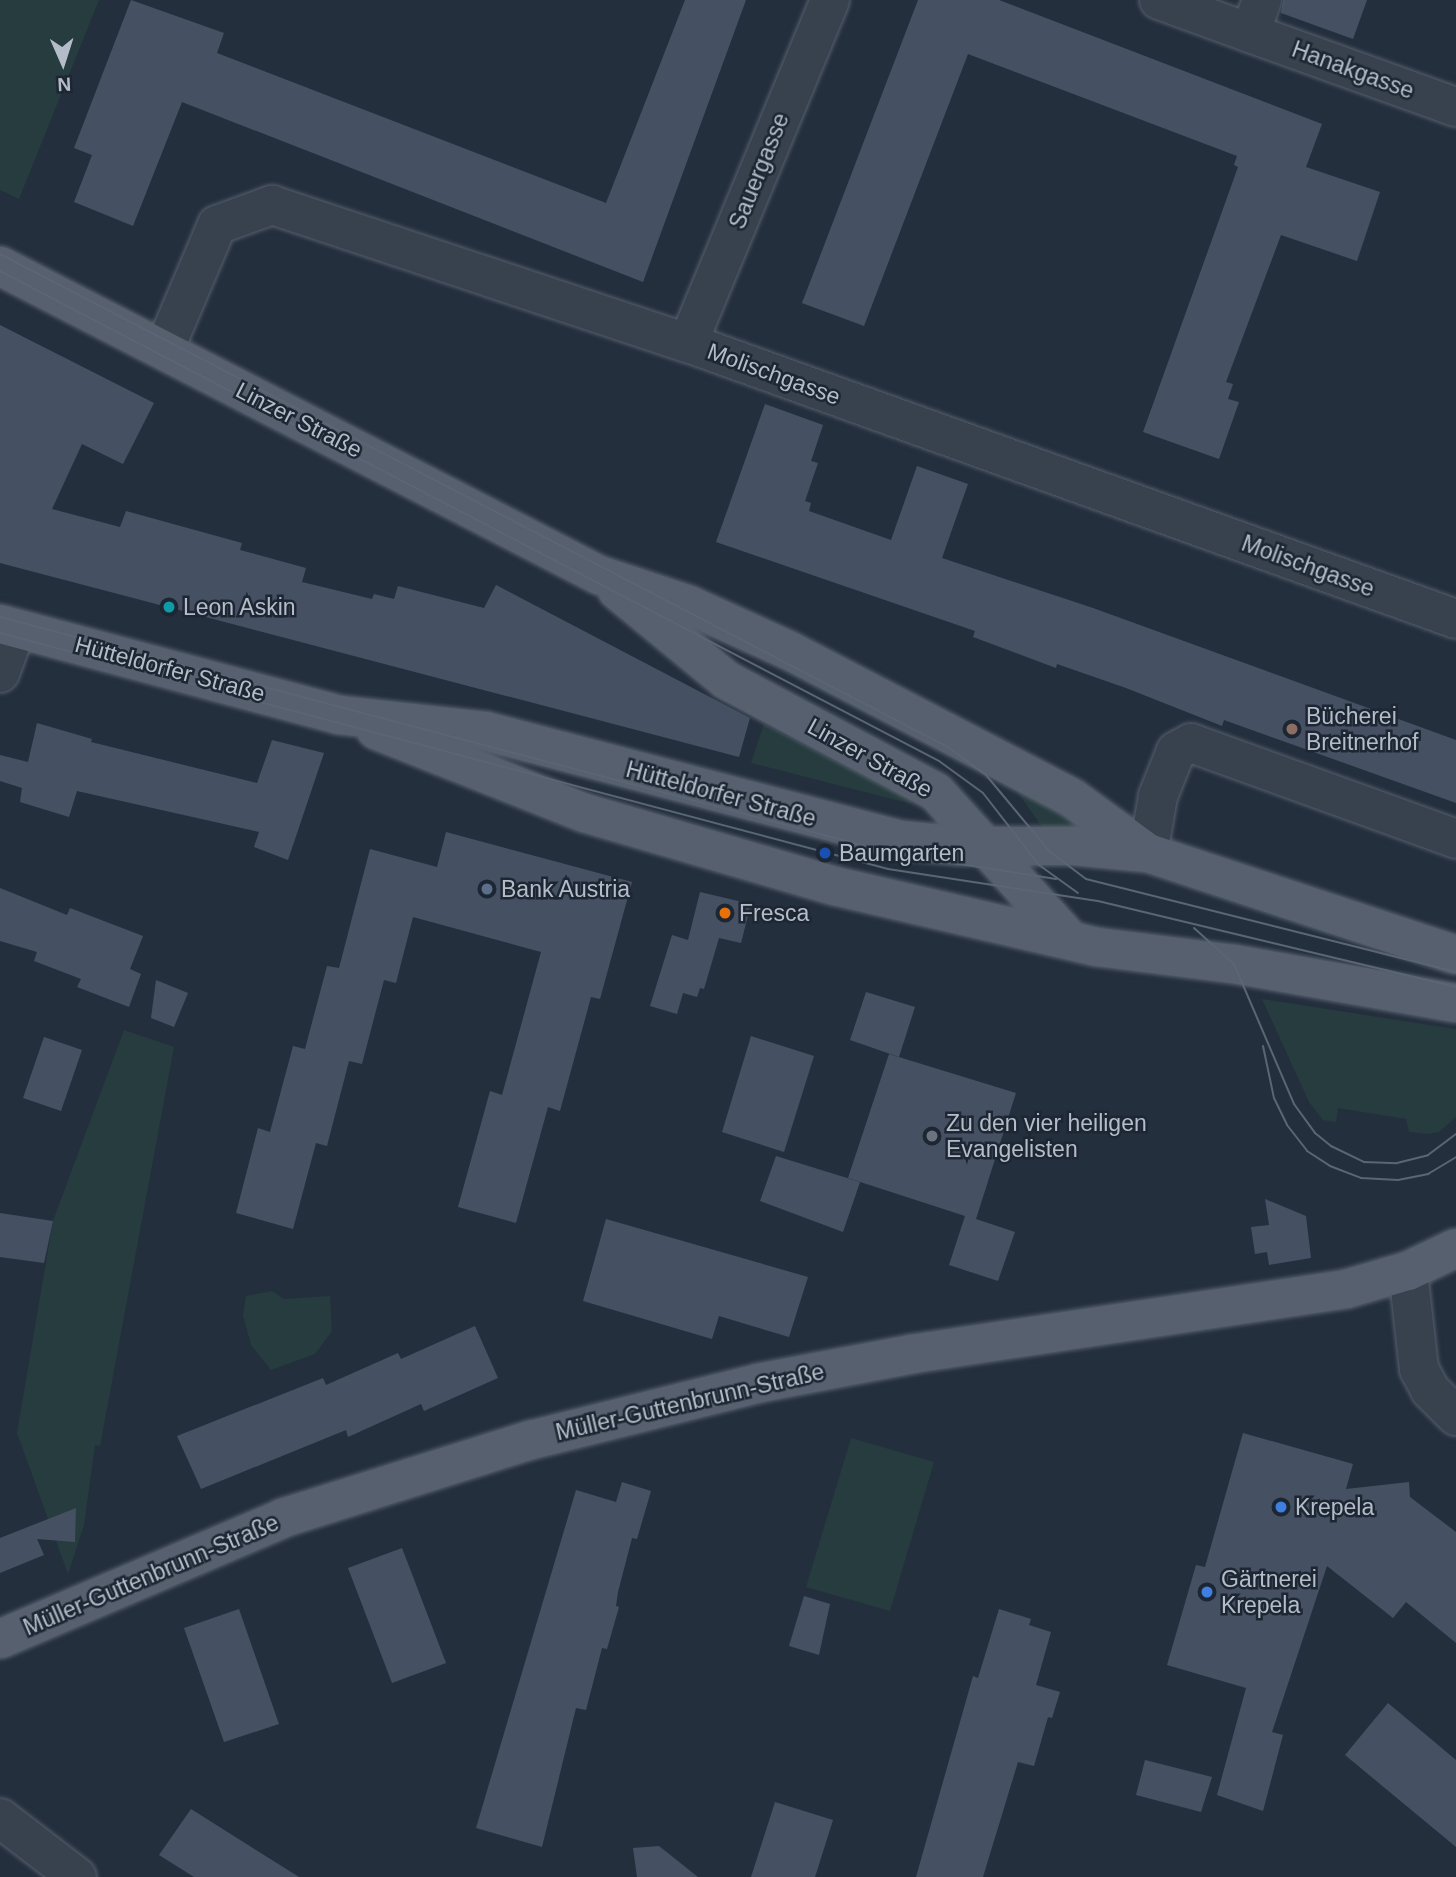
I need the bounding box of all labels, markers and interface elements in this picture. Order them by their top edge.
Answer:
north arrow [28,28,98,98]
street label: Hanakgasse [1288,35,1418,105]
text: N [57,74,72,95]
street label: Sauergasse [723,109,795,233]
street label: Molischgasse [704,337,844,411]
street label: Linzer Straße [231,376,367,464]
street label: Molischgasse [1238,529,1378,603]
place label: Leon Askin [183,593,297,621]
marker: Leon Askin [161,599,177,615]
street label: Hütteldorfer Straße [72,630,268,708]
place label: Bücherei Breitnerhof [1306,702,1419,756]
street label: Linzer Straße [803,712,937,804]
marker: Bücherei Breitnerhof [1284,721,1300,737]
street label: Hütteldorfer Straße [623,755,819,833]
place label: Baumgarten [839,839,964,867]
marker: Baumgarten [817,845,833,861]
place label: Bank Austria [501,875,631,903]
marker: Bank Austria [479,881,495,897]
place label: Fresca [739,899,809,927]
marker: Fresca [717,905,733,921]
place label: Zu den vier heiligen Evangelisten [946,1109,1147,1163]
marker: Zu den vier heiligen Evangelisten [924,1128,940,1144]
street label: Müller-Guttenbrunn-Straße [553,1358,827,1446]
place label: Krepela [1295,1493,1374,1521]
marker: Krepela [1273,1499,1289,1515]
street label: Müller-Guttenbrunn-Straße [19,1509,283,1641]
place label: Gärtnerei Krepela [1221,1565,1317,1619]
marker: Gärtnerei Krepela [1199,1584,1215,1600]

